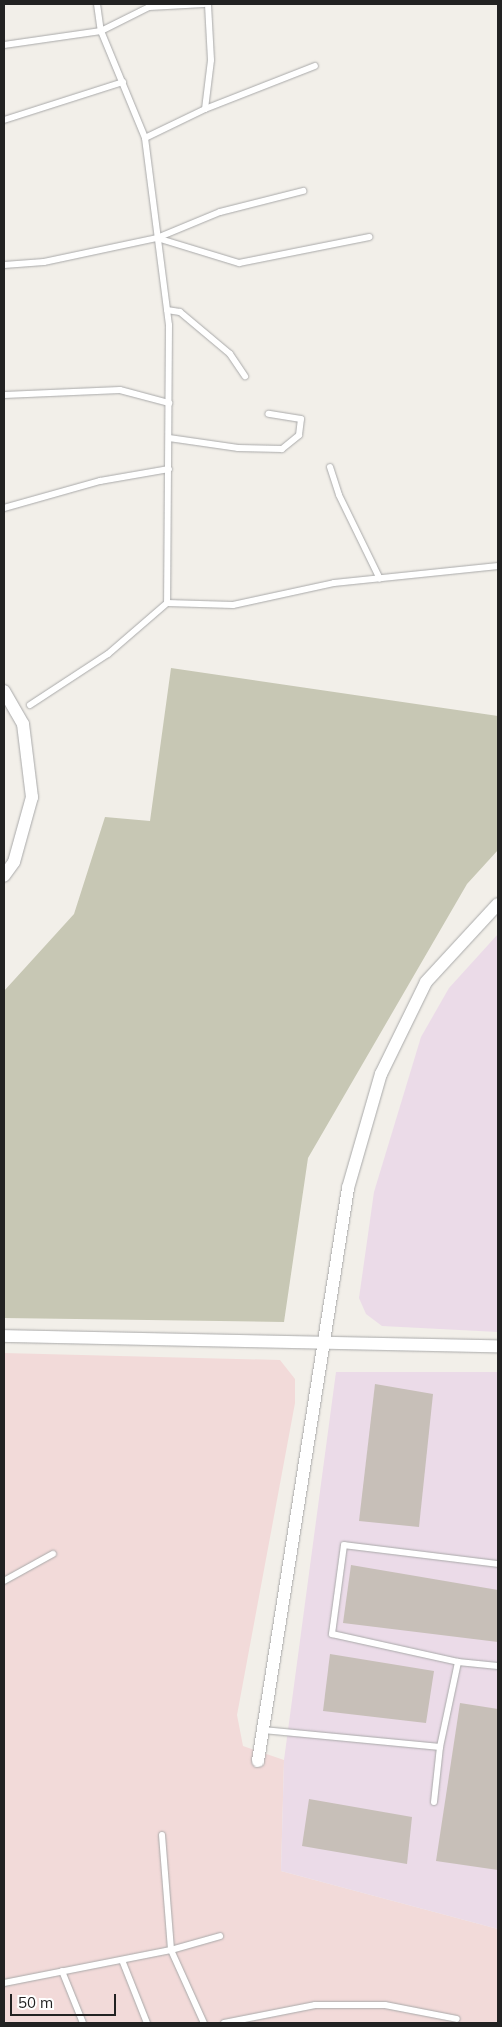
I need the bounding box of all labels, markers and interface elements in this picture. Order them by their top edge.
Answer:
scale bar [12,1984,119,2016]
text: 50 m [18,1993,53,2012]

